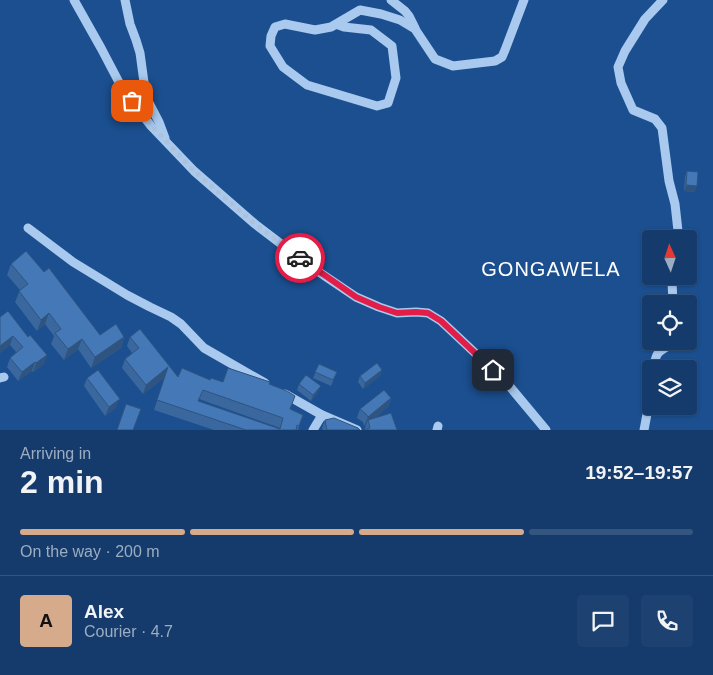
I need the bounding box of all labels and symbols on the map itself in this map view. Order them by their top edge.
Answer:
pin [111,80,153,122]
north arrow [642,230,698,285]
courier [275,233,325,283]
district label: GONGAWELA [481,258,621,280]
pin [472,349,514,391]

